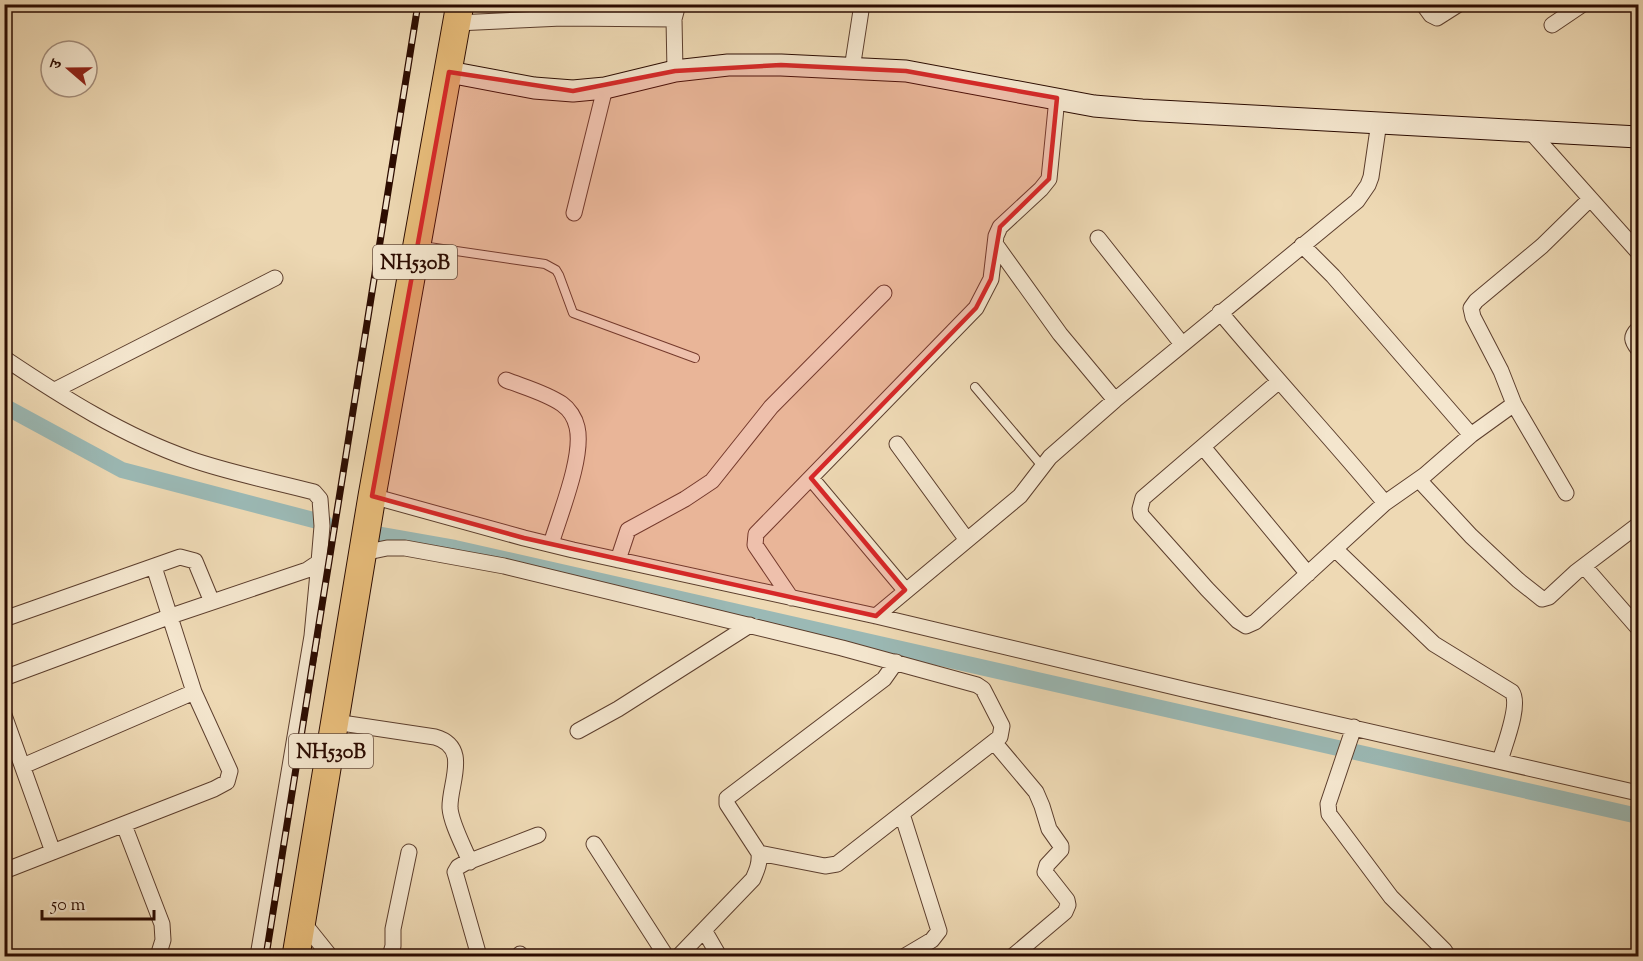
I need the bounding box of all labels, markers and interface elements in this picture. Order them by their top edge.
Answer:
north arrow [39,39,99,99]
text: उ [45,55,70,73]
road number: NH530B [373,245,457,279]
road number: NH530B [289,734,373,768]
scale bar [42,883,154,921]
text: 50 m [50,893,86,919]

